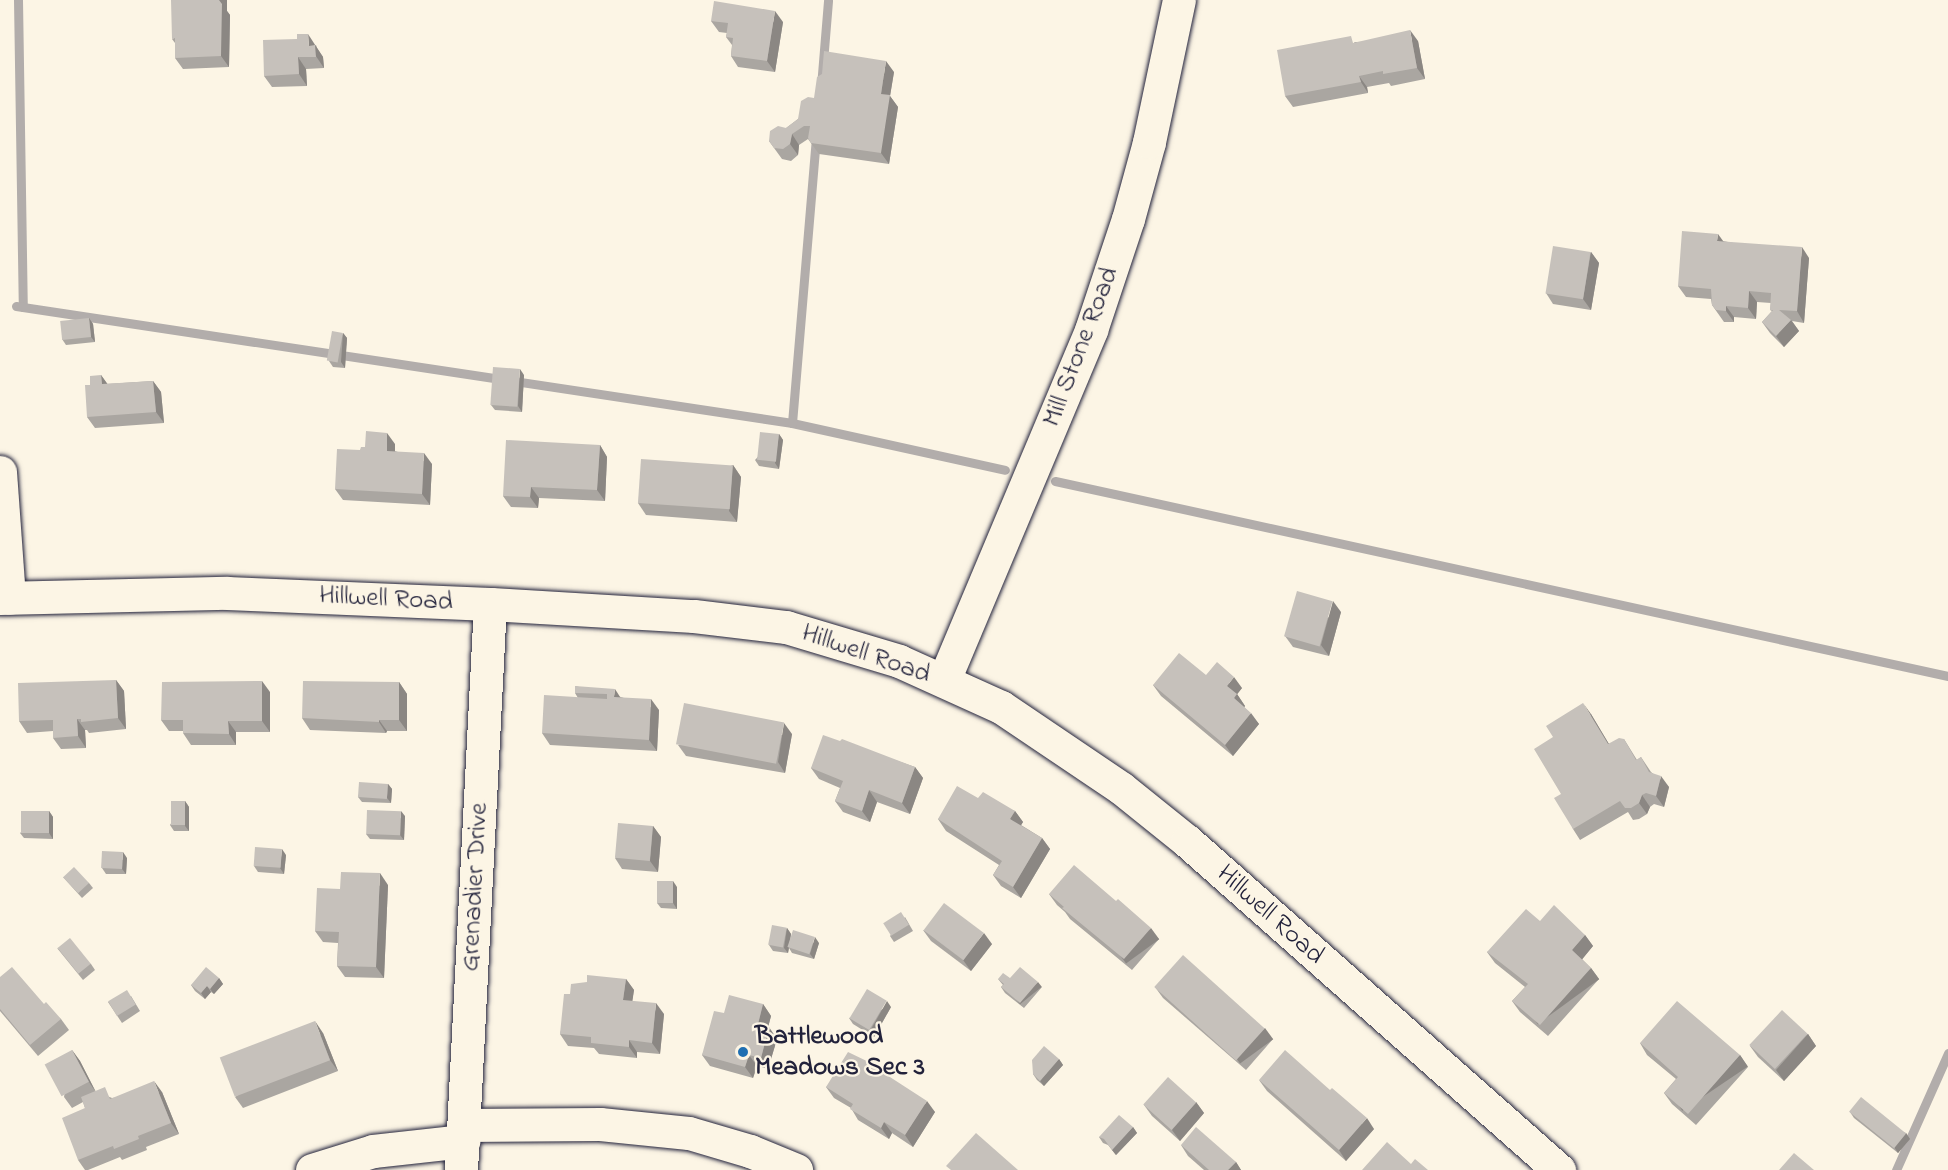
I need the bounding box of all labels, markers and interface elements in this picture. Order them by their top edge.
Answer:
street label: Mill Stone Road [1036,263,1126,431]
street label: Hillwell Road [318,579,454,619]
street label: Hillwell Road [797,617,935,691]
street label: Grenadier Drive [454,802,496,972]
street label: Hillwell Road [1209,858,1331,972]
place label: Battlewood Meadows Sec 3 [755,1020,925,1083]
marker: Battlewood Meadows Sec 3 [736,1045,750,1059]

